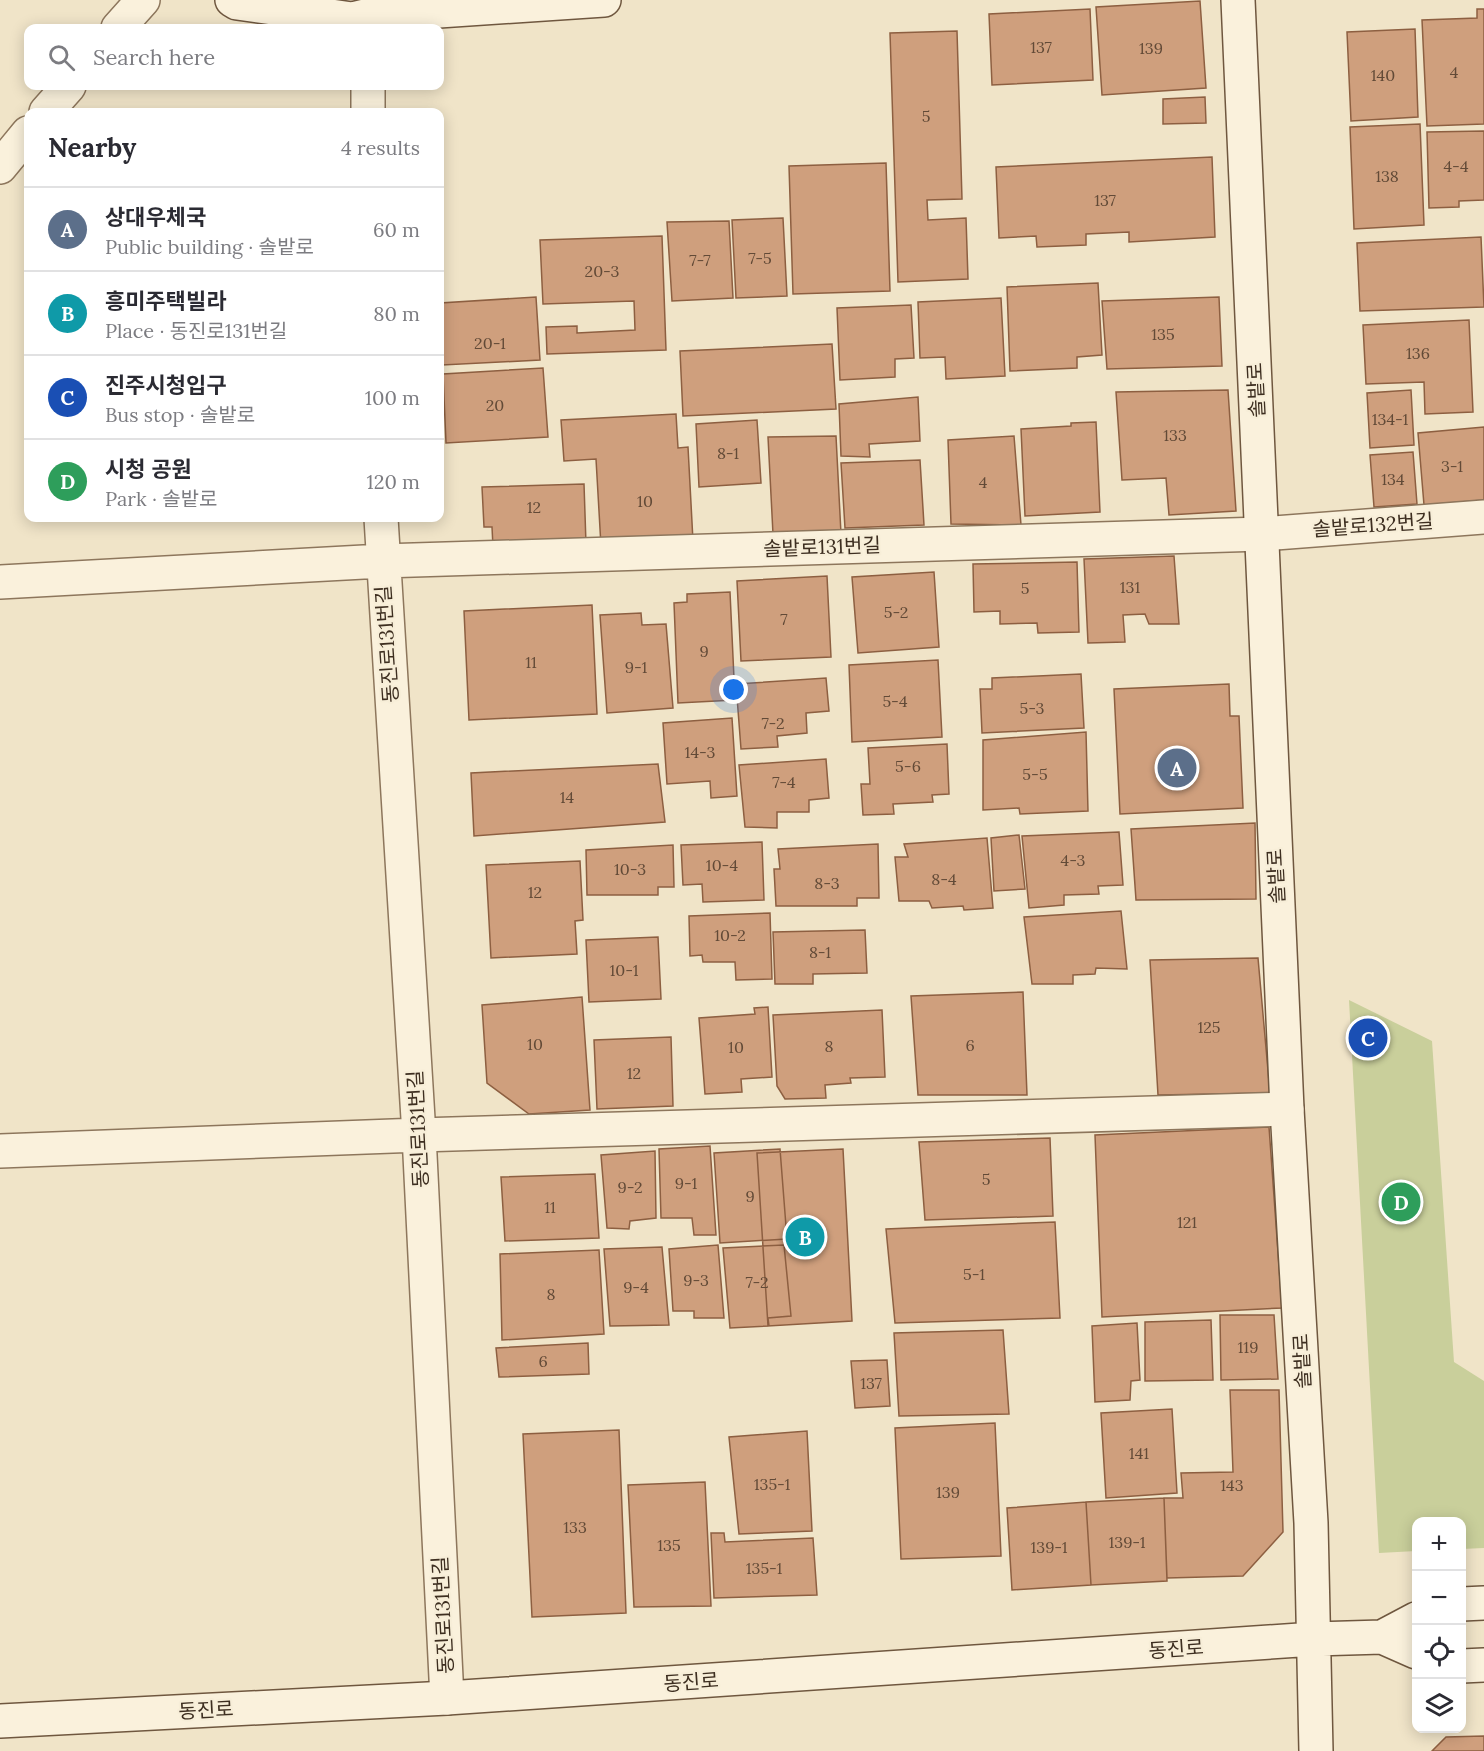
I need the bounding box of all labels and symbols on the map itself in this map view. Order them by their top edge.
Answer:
house number: 137 [1030,37,1052,57]
house number: 139 [1139,38,1163,58]
house number: 4 [1450,62,1459,82]
house number: 140 [1371,65,1395,85]
house number: 5 [922,106,930,126]
house number: 4-4 [1443,156,1469,176]
house number: 138 [1375,166,1399,186]
house number: 137 [1094,190,1116,210]
house number: 7-5 [748,248,772,268]
house number: 7-7 [689,250,711,270]
house number: 20-3 [585,261,620,281]
house number: 135 [1151,324,1175,344]
house number: 20-1 [474,333,506,353]
house number: 136 [1406,343,1430,363]
street label: 솔밭로 [1242,362,1269,418]
house number: 20 [486,395,504,415]
house number: 134-1 [1372,409,1408,429]
house number: 133 [1163,425,1187,445]
house number: 8-1 [717,443,739,463]
house number: 3-1 [1441,456,1463,476]
house number: 134 [1381,469,1405,489]
house number: 4 [979,472,988,492]
house number: 10 [637,491,653,511]
house number: 12 [527,497,541,517]
street label: 솔밭로132번길 [1312,508,1434,541]
street label: 솔밭로131번길 [763,532,881,561]
house number: 131 [1120,577,1140,597]
house number: 5 [1021,578,1029,598]
street label: 동진로131번길 [370,584,403,704]
house number: 5-2 [884,602,908,622]
house number: 7 [780,609,788,629]
house number: 9 [699,641,709,661]
house number: 11 [525,652,537,672]
house number: 9-1 [625,657,647,677]
your location [719,675,748,704]
house number: 5-4 [882,691,908,711]
house number: 5-3 [1019,698,1045,718]
house number: 7-2 [762,713,784,733]
house number: 14-3 [685,742,716,762]
pin: A [1158,746,1196,790]
house number: 5-6 [895,756,921,776]
house number: 5-5 [1022,764,1048,784]
house number: 7-4 [772,772,796,792]
house number: 14 [560,787,575,807]
street label: 솔밭로 [1262,848,1289,904]
house number: 4-3 [1060,850,1086,870]
house number: 10-4 [706,855,738,875]
house number: 10-3 [614,859,646,879]
house number: 8-4 [931,869,957,889]
house number: 8-3 [814,873,840,893]
house number: 12 [528,882,542,902]
house number: 10-2 [714,925,746,945]
house number: 8-1 [809,942,831,962]
house number: 10-1 [610,960,639,980]
pin: C [1348,1016,1388,1060]
house number: 125 [1197,1017,1221,1037]
house number: 10 [527,1034,543,1054]
house number: 6 [965,1035,975,1055]
house number: 8 [825,1036,834,1056]
house number: 10 [728,1037,744,1057]
house number: 12 [627,1063,641,1083]
street label: 동진로131번길 [402,1070,433,1188]
house number: 5 [982,1169,990,1189]
house number: 9-1 [675,1173,697,1193]
house number: 9-2 [617,1177,643,1197]
pin: D [1382,1180,1420,1224]
house number: 9 [745,1186,755,1206]
house number: 11 [544,1197,556,1217]
house number: 121 [1177,1212,1197,1232]
pin: B [786,1214,824,1260]
house number: 5-1 [963,1264,985,1284]
house number: 9-3 [683,1270,709,1290]
house number: 7-2 [746,1272,768,1292]
house number: 9-4 [623,1277,649,1297]
house number: 8 [547,1284,556,1304]
street label: 솔밭로 [1288,1333,1315,1389]
house number: 119 [1238,1337,1258,1357]
house number: 6 [538,1351,548,1371]
house number: 137 [860,1373,882,1393]
house number: 141 [1129,1443,1149,1463]
house number: 135-1 [754,1474,791,1494]
house number: 143 [1220,1475,1244,1495]
house number: 139 [936,1482,960,1502]
house number: 133 [563,1517,587,1537]
house number: 139-1 [1108,1532,1146,1552]
house number: 135 [657,1535,681,1555]
house number: 139-1 [1030,1537,1068,1557]
street label: 동진로131번길 [427,1556,458,1674]
house number: 135-1 [746,1558,783,1578]
street label: 동진로 [1148,1634,1204,1663]
street label: 동진로 [663,1667,719,1696]
street label: 동진로 [178,1696,234,1723]

